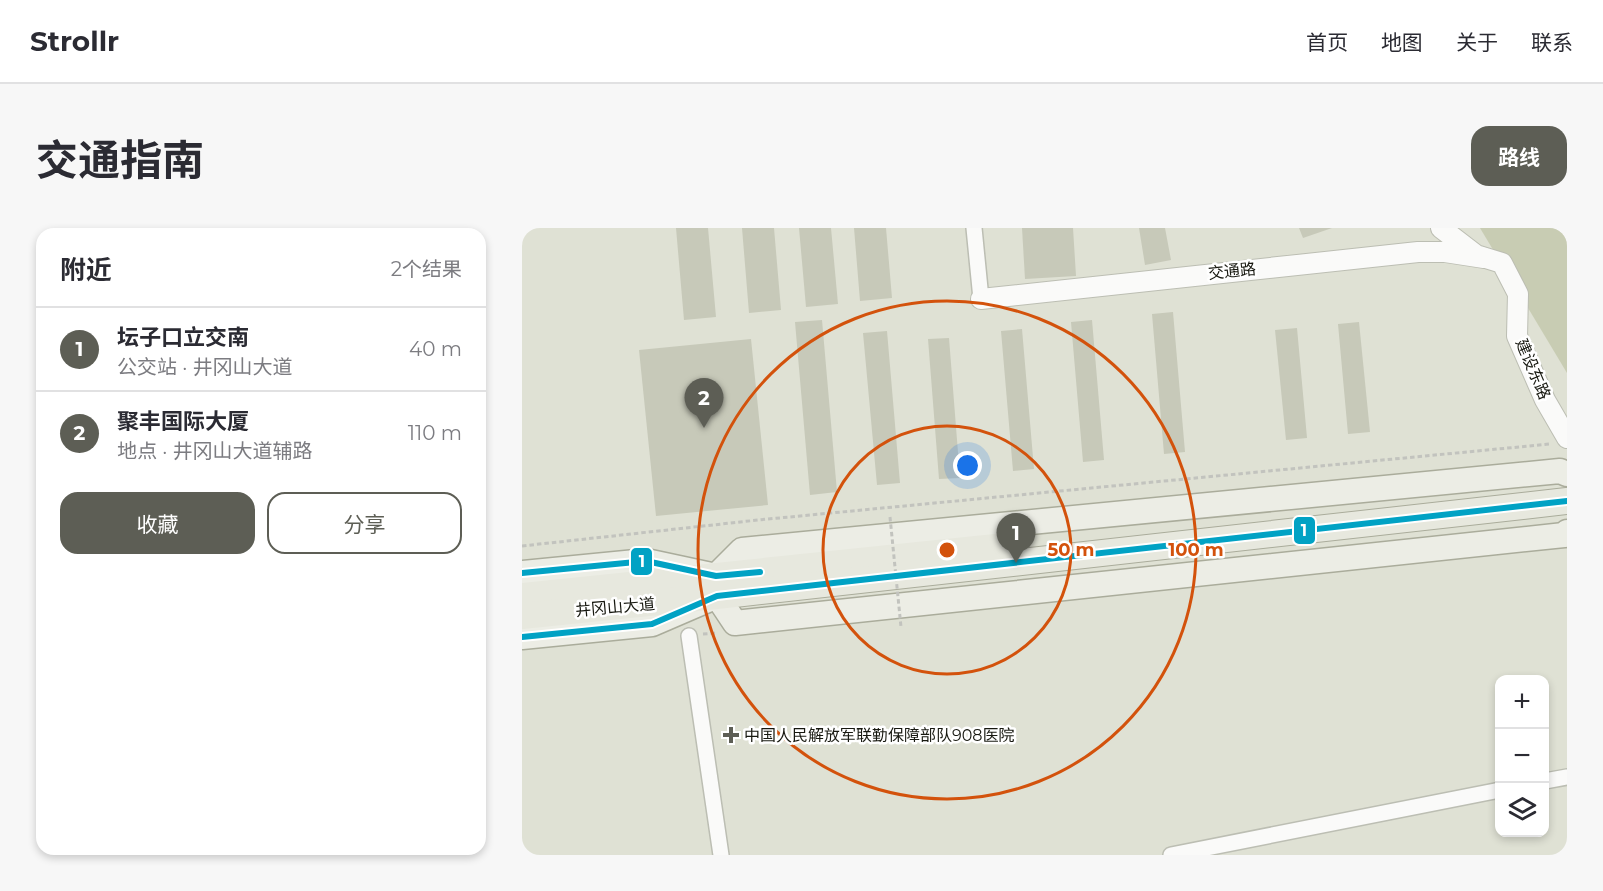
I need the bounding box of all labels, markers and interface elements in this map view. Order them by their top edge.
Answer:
text: Strollr [30,24,119,58]
text: 首页 [1306,30,1348,55]
text: 地图 [1381,30,1423,55]
text: 关于 [1456,30,1498,55]
text: 联系 [1531,30,1573,55]
button: 路线 [1471,126,1567,186]
text: 交通指南 [36,134,204,186]
text: 附近 [60,254,112,286]
text: 2个结果 [391,257,462,281]
street label: 交通路 [1207,259,1257,283]
text: 坛子口立交南 [117,324,249,351]
street label: 建设东路 [1512,336,1554,402]
text: 1 [76,337,83,361]
text: 40 m [409,337,462,361]
text: 公交站 · 井冈山大道 [117,355,293,379]
pin: 2 [684,378,723,428]
text: 聚丰国际大厦 [117,408,249,435]
text: 2 [74,421,85,445]
text: 110 m [408,421,462,445]
text: 地点 · 井冈山大道辅路 [117,439,313,463]
your location [953,451,982,480]
button: 收藏 [60,492,255,554]
button: 分享 [267,492,462,554]
pin: 1 [996,514,1036,563]
line badge: 1 [1293,516,1316,545]
text: 1 [1301,521,1307,540]
text: 50 m [1048,539,1094,561]
text: 100 m [1168,539,1224,561]
centre of rings [937,540,957,560]
line badge: 1 [630,547,653,576]
text: 1 [639,552,645,571]
street label: 井冈山大道 [574,594,656,620]
map controls [1495,675,1549,837]
button: + [1495,675,1549,729]
marker: 中国人民解放军联勤保障部队908医院 [722,726,740,744]
place label: 中国人民解放军联勤保障部队908医院 [744,726,1015,745]
button: − [1495,729,1549,783]
button: layers [1495,783,1549,837]

